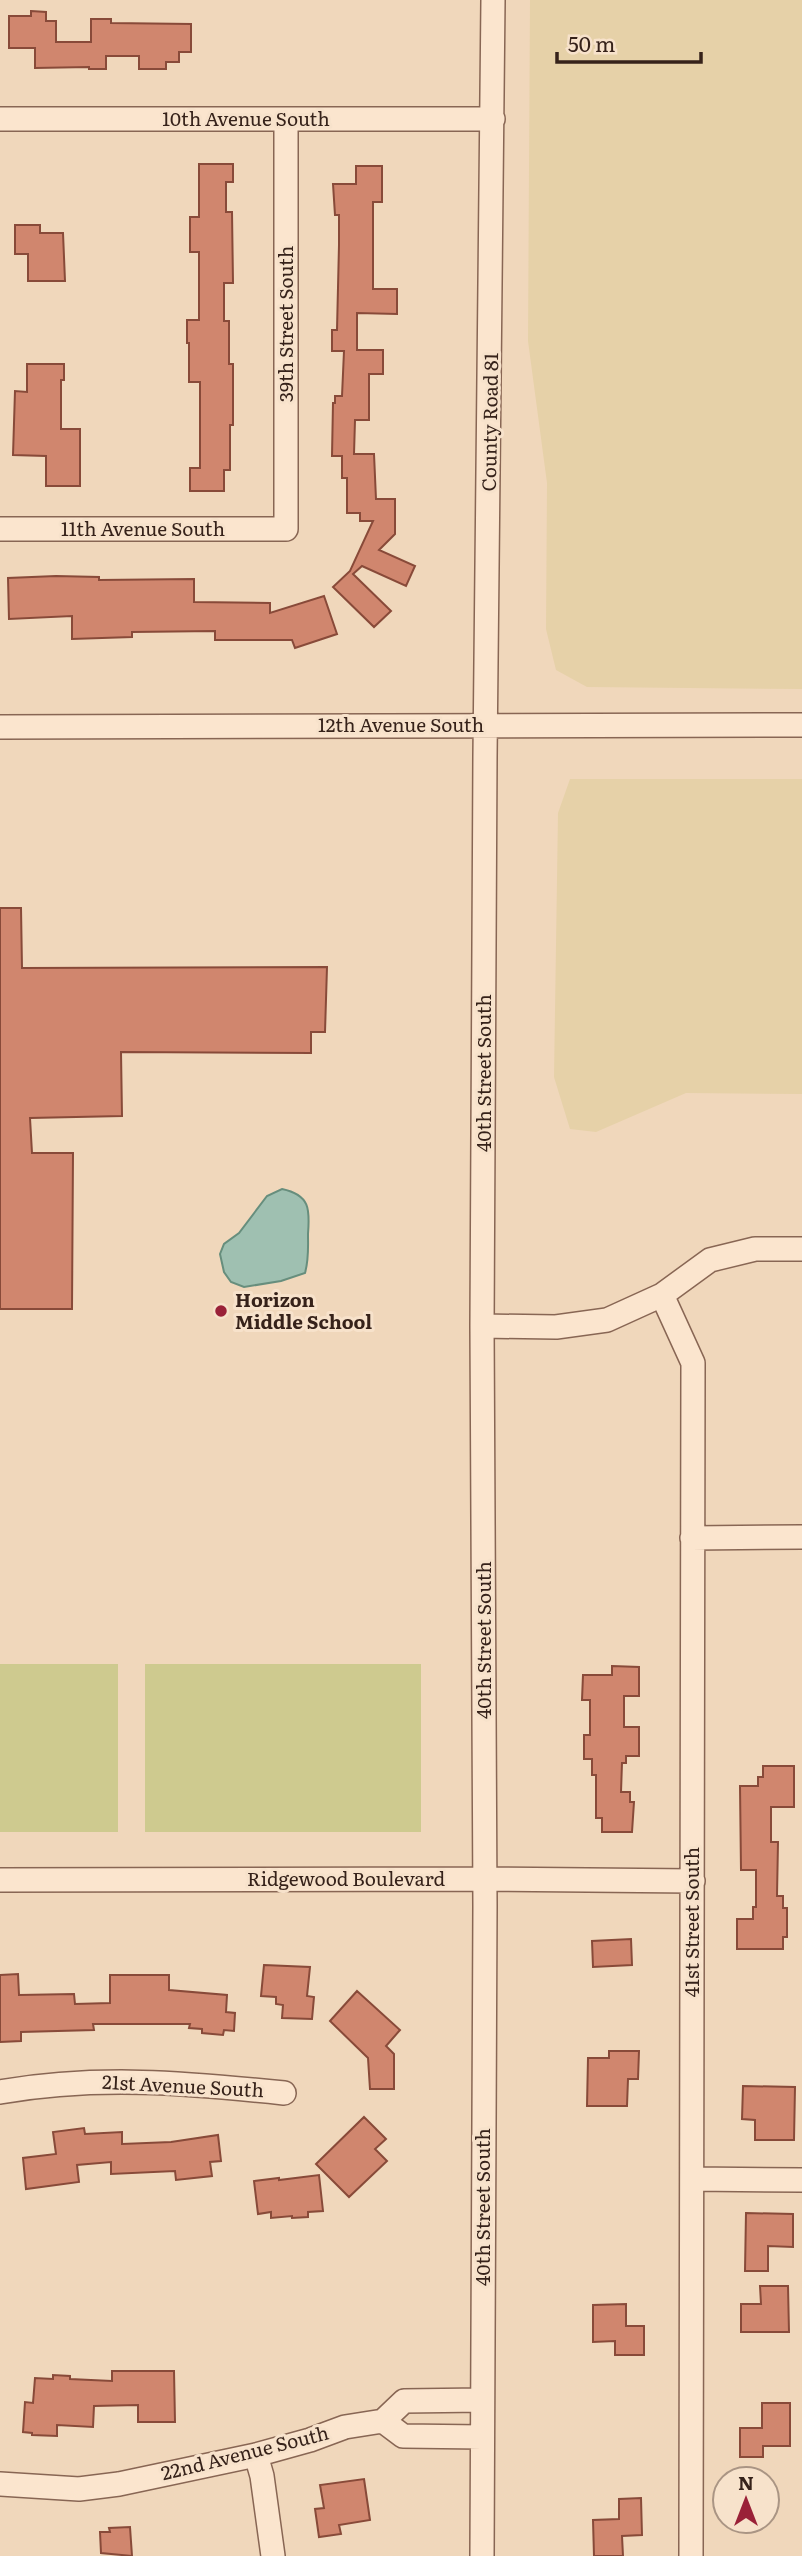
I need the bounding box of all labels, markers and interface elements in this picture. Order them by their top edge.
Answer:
scale bar [557,21,700,65]
text: 50 m [568,27,615,58]
street label: 10th Avenue South [162,104,330,132]
street label: 39th Street South [271,246,299,402]
street label: County Road 81 [474,352,504,492]
street label: 11th Avenue South [61,514,225,542]
street label: 12th Avenue South [318,710,484,738]
street label: 40th Street South [469,994,497,1152]
place label: Horizon Middle School [235,1285,372,1335]
marker: Horizon Middle School [213,1303,229,1319]
street label: 40th Street South [469,1561,497,1719]
street label: 41st Street South [677,1847,705,1997]
street label: Ridgewood Boulevard [247,1864,445,1892]
street label: 21st Avenue South [101,2067,265,2103]
street label: 40th Street South [468,2128,496,2286]
street label: 22nd Avenue South [158,2418,332,2486]
north arrow [711,2465,781,2535]
text: N [738,2468,754,2496]

